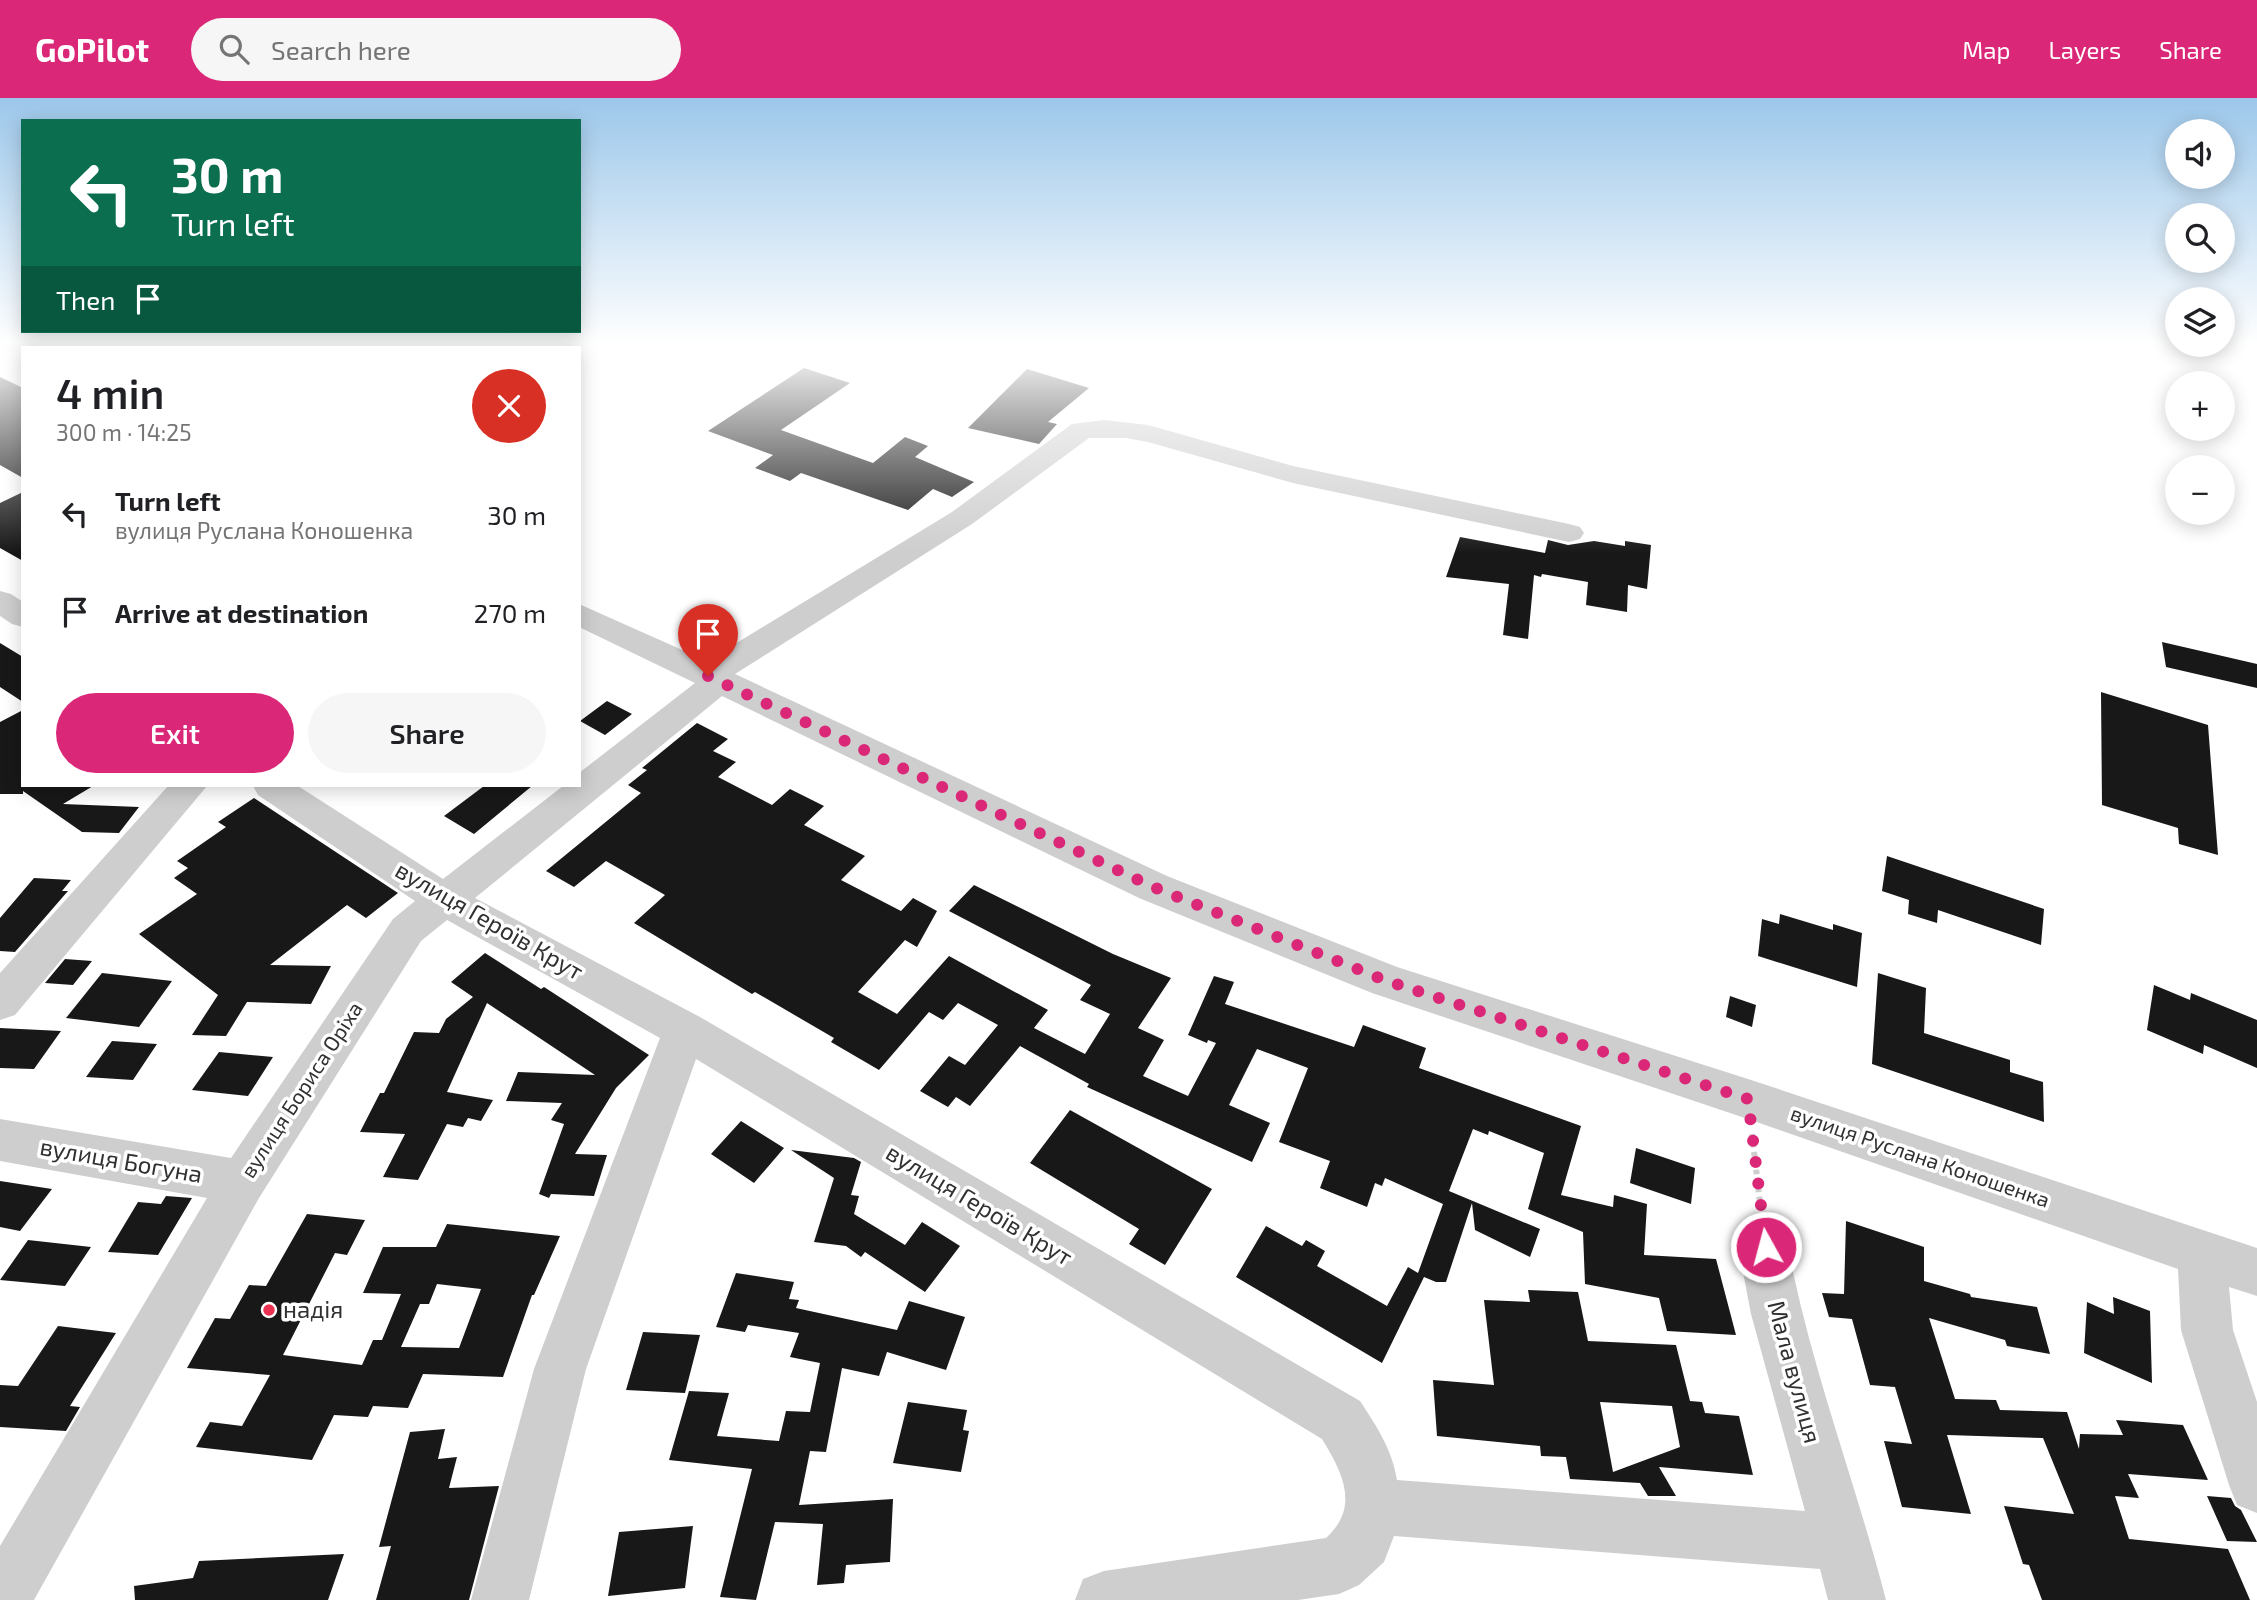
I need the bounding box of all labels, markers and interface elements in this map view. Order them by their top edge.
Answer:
search box [191,18,681,81]
text: GoPilot [35,29,149,69]
icon: search [215,30,253,68]
text: Search here [271,34,411,65]
text: Map [1962,35,2010,64]
text: Layers [2048,35,2121,64]
text: Share [2159,35,2222,64]
map controls [2165,119,2235,525]
button: sound [2165,119,2235,189]
text: 30 m [171,144,283,203]
icon: left [56,147,147,238]
button: search [2165,203,2235,273]
text: Turn left [171,204,295,242]
icon: arrive [129,280,167,318]
text: Then [56,284,115,315]
button: layers [2165,287,2235,357]
text: 4 min [56,367,165,417]
button: close [472,369,546,443]
button: + [2165,371,2235,441]
text: 300 m · 14:25 [56,418,191,446]
button: − [2165,455,2235,525]
text: Turn left [115,485,221,516]
icon: left [56,495,94,533]
text: 30 m [487,499,546,530]
text: вулиця Руслана Коношенка [115,516,413,544]
icon: arrive [56,593,94,631]
text: Arrive at destination [115,597,368,628]
text: 270 m [474,597,546,628]
pin [678,604,738,676]
icon: arrive [689,615,727,653]
button: Exit [56,693,294,773]
button: Share [308,693,546,773]
street label: вулиця Героїв Крут [390,854,589,986]
street label: вулиця Бориса Оріха [235,997,368,1182]
street label: вулиця Руслана Коношенка [1787,1099,2053,1213]
street label: вулиця Богуна [38,1131,205,1189]
street label: вулиця Героїв Крут [881,1137,1078,1272]
position arrow [1729,1210,1803,1284]
place label: надія [283,1294,343,1323]
street label: Мала вулиця [1762,1297,1828,1446]
marker: надія [261,1302,277,1318]

